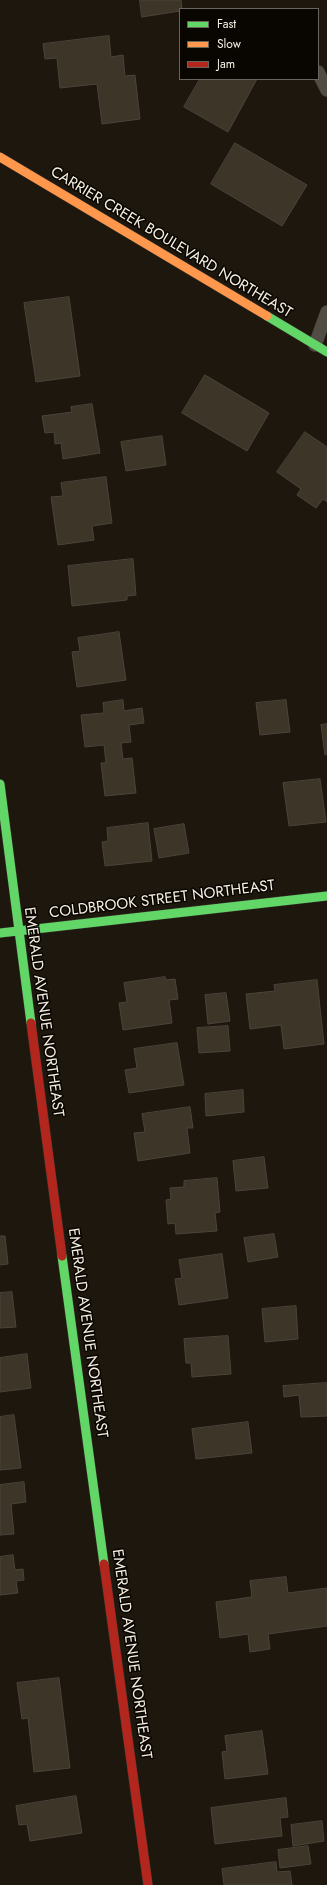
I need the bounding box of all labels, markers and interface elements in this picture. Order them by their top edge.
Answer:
legend [179,8,319,80]
text: Fast [217,15,236,33]
text: Slow [217,35,241,53]
text: Jam [217,55,235,73]
street label: CARRIER CREEK BOULEVARD NORTHEAST [47,164,295,322]
street label: COLDBROOK STREET NORTHEAST [48,877,276,923]
street label: EMERALD AVENUE NORTHEAST [19,906,67,1118]
street label: EMERALD AVENUE NORTHEAST [63,1227,111,1439]
street label: EMERALD AVENUE NORTHEAST [107,1548,155,1760]

